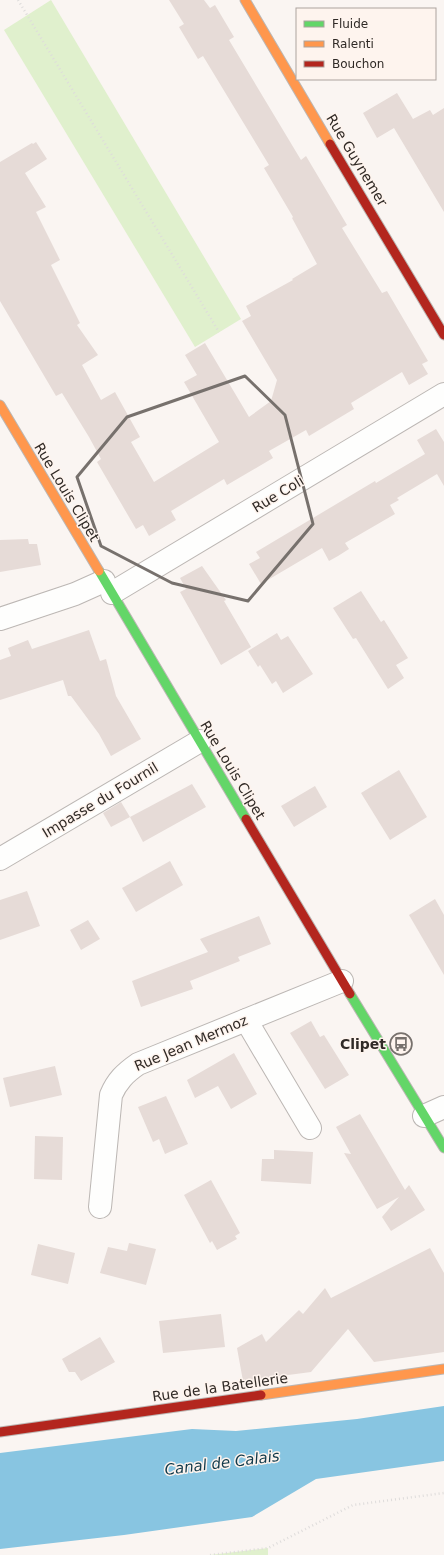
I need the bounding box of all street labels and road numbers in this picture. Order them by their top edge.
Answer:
street label: Rue Guynemer [323,111,391,209]
street label: Rue Louis Clipet [31,440,103,545]
street label: Rue Coli [249,472,307,516]
street label: Rue Louis Clipet [197,718,269,823]
street label: Impasse du Fournil [39,759,161,841]
street label: Rue Jean Mermoz [132,1012,250,1074]
street label: Rue de la Batellerie [151,1370,289,1404]

